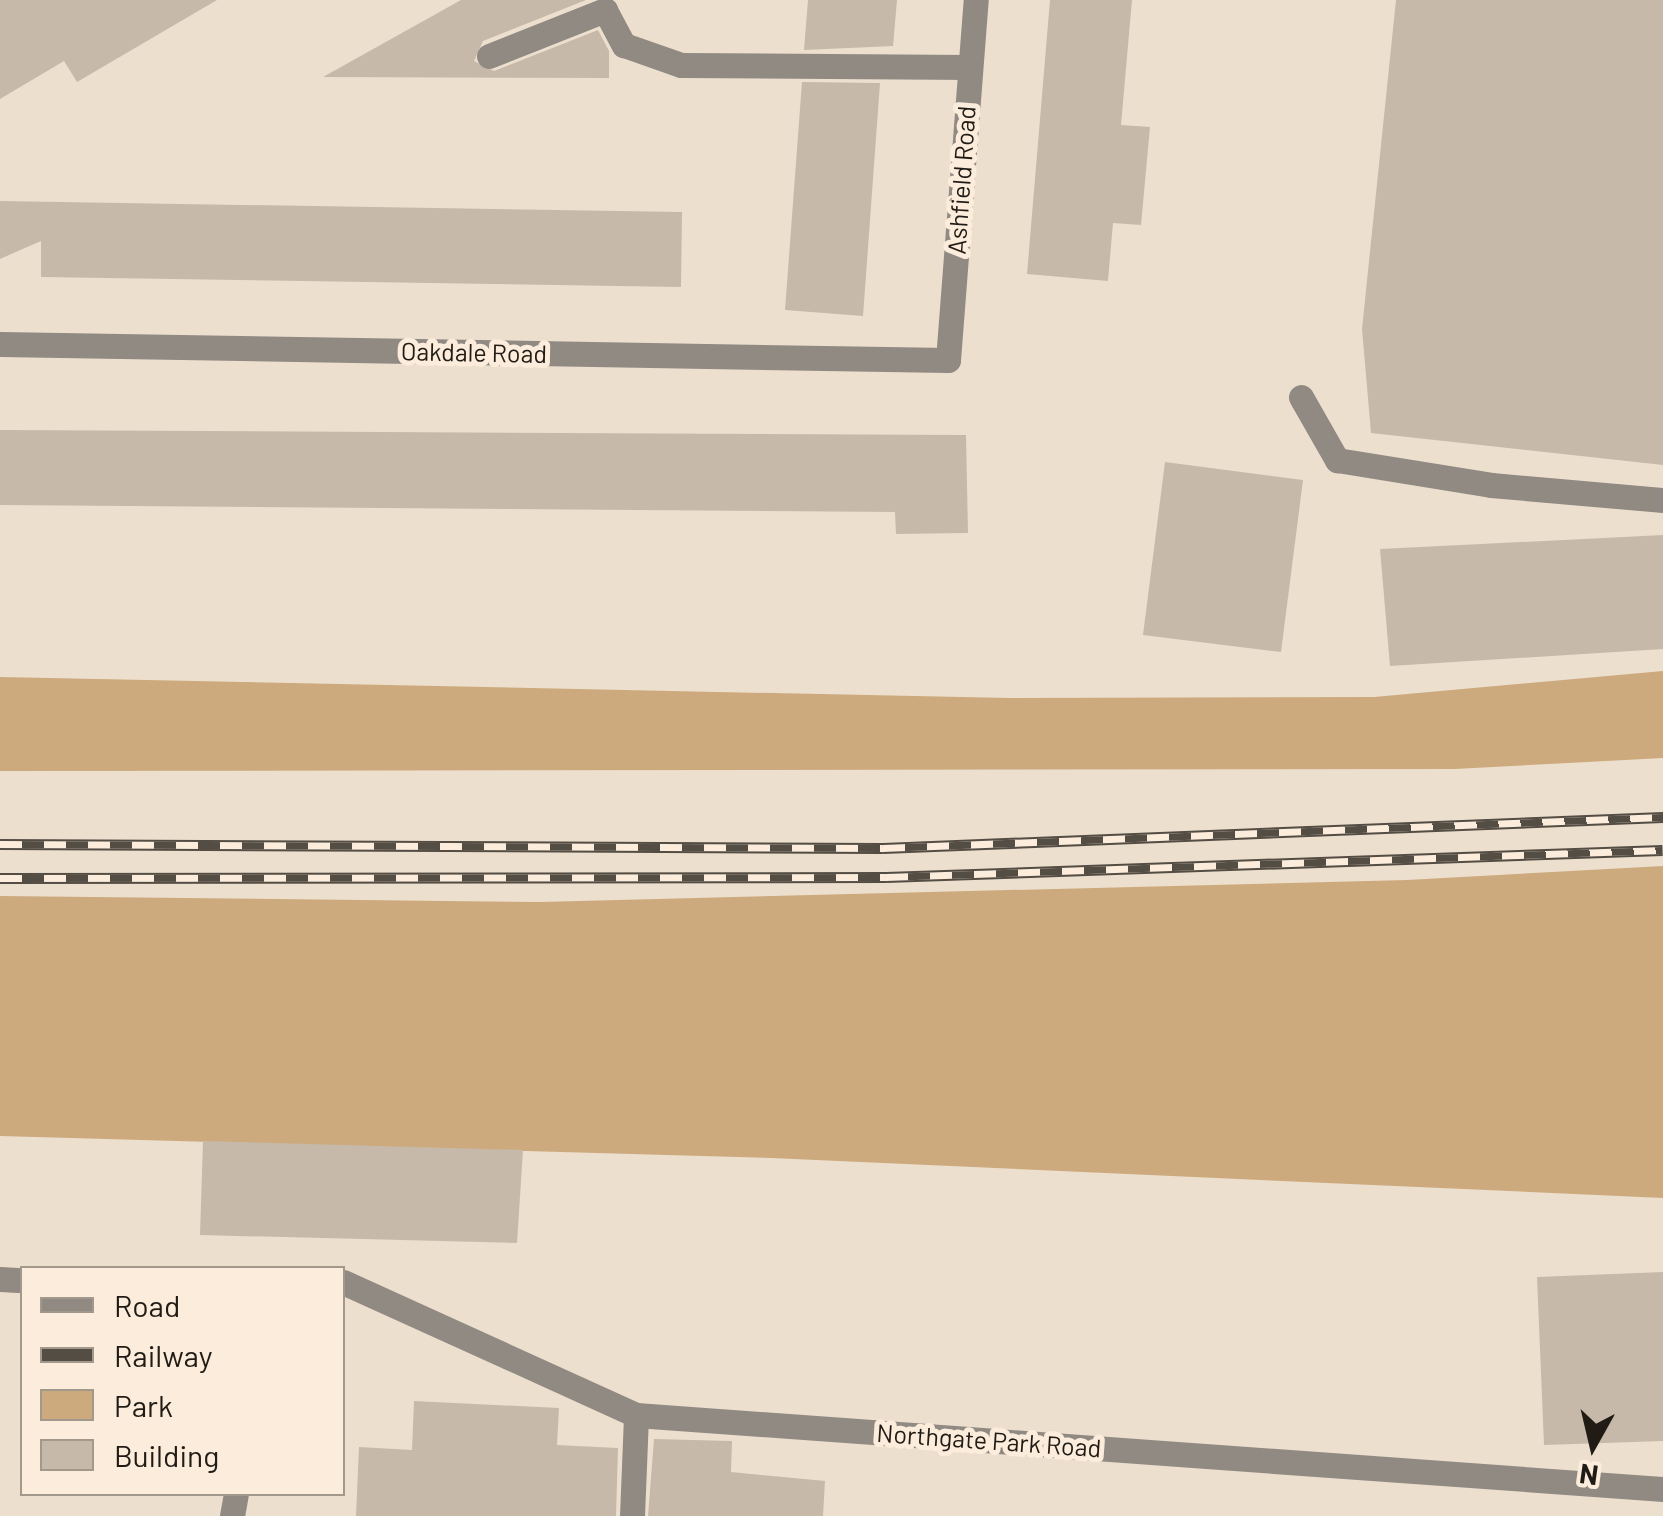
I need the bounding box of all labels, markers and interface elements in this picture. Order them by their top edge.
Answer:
street label: Ashfield Road [941,105,981,255]
street label: Oakdale Road [401,336,547,368]
legend [20,1266,345,1496]
text: Road [114,1287,180,1323]
text: Railway [114,1337,213,1373]
text: Park [114,1387,173,1423]
north arrow [1543,1396,1643,1496]
street label: Northgate Park Road [876,1417,1102,1463]
text: Building [114,1437,219,1473]
text: N [1577,1458,1600,1494]

